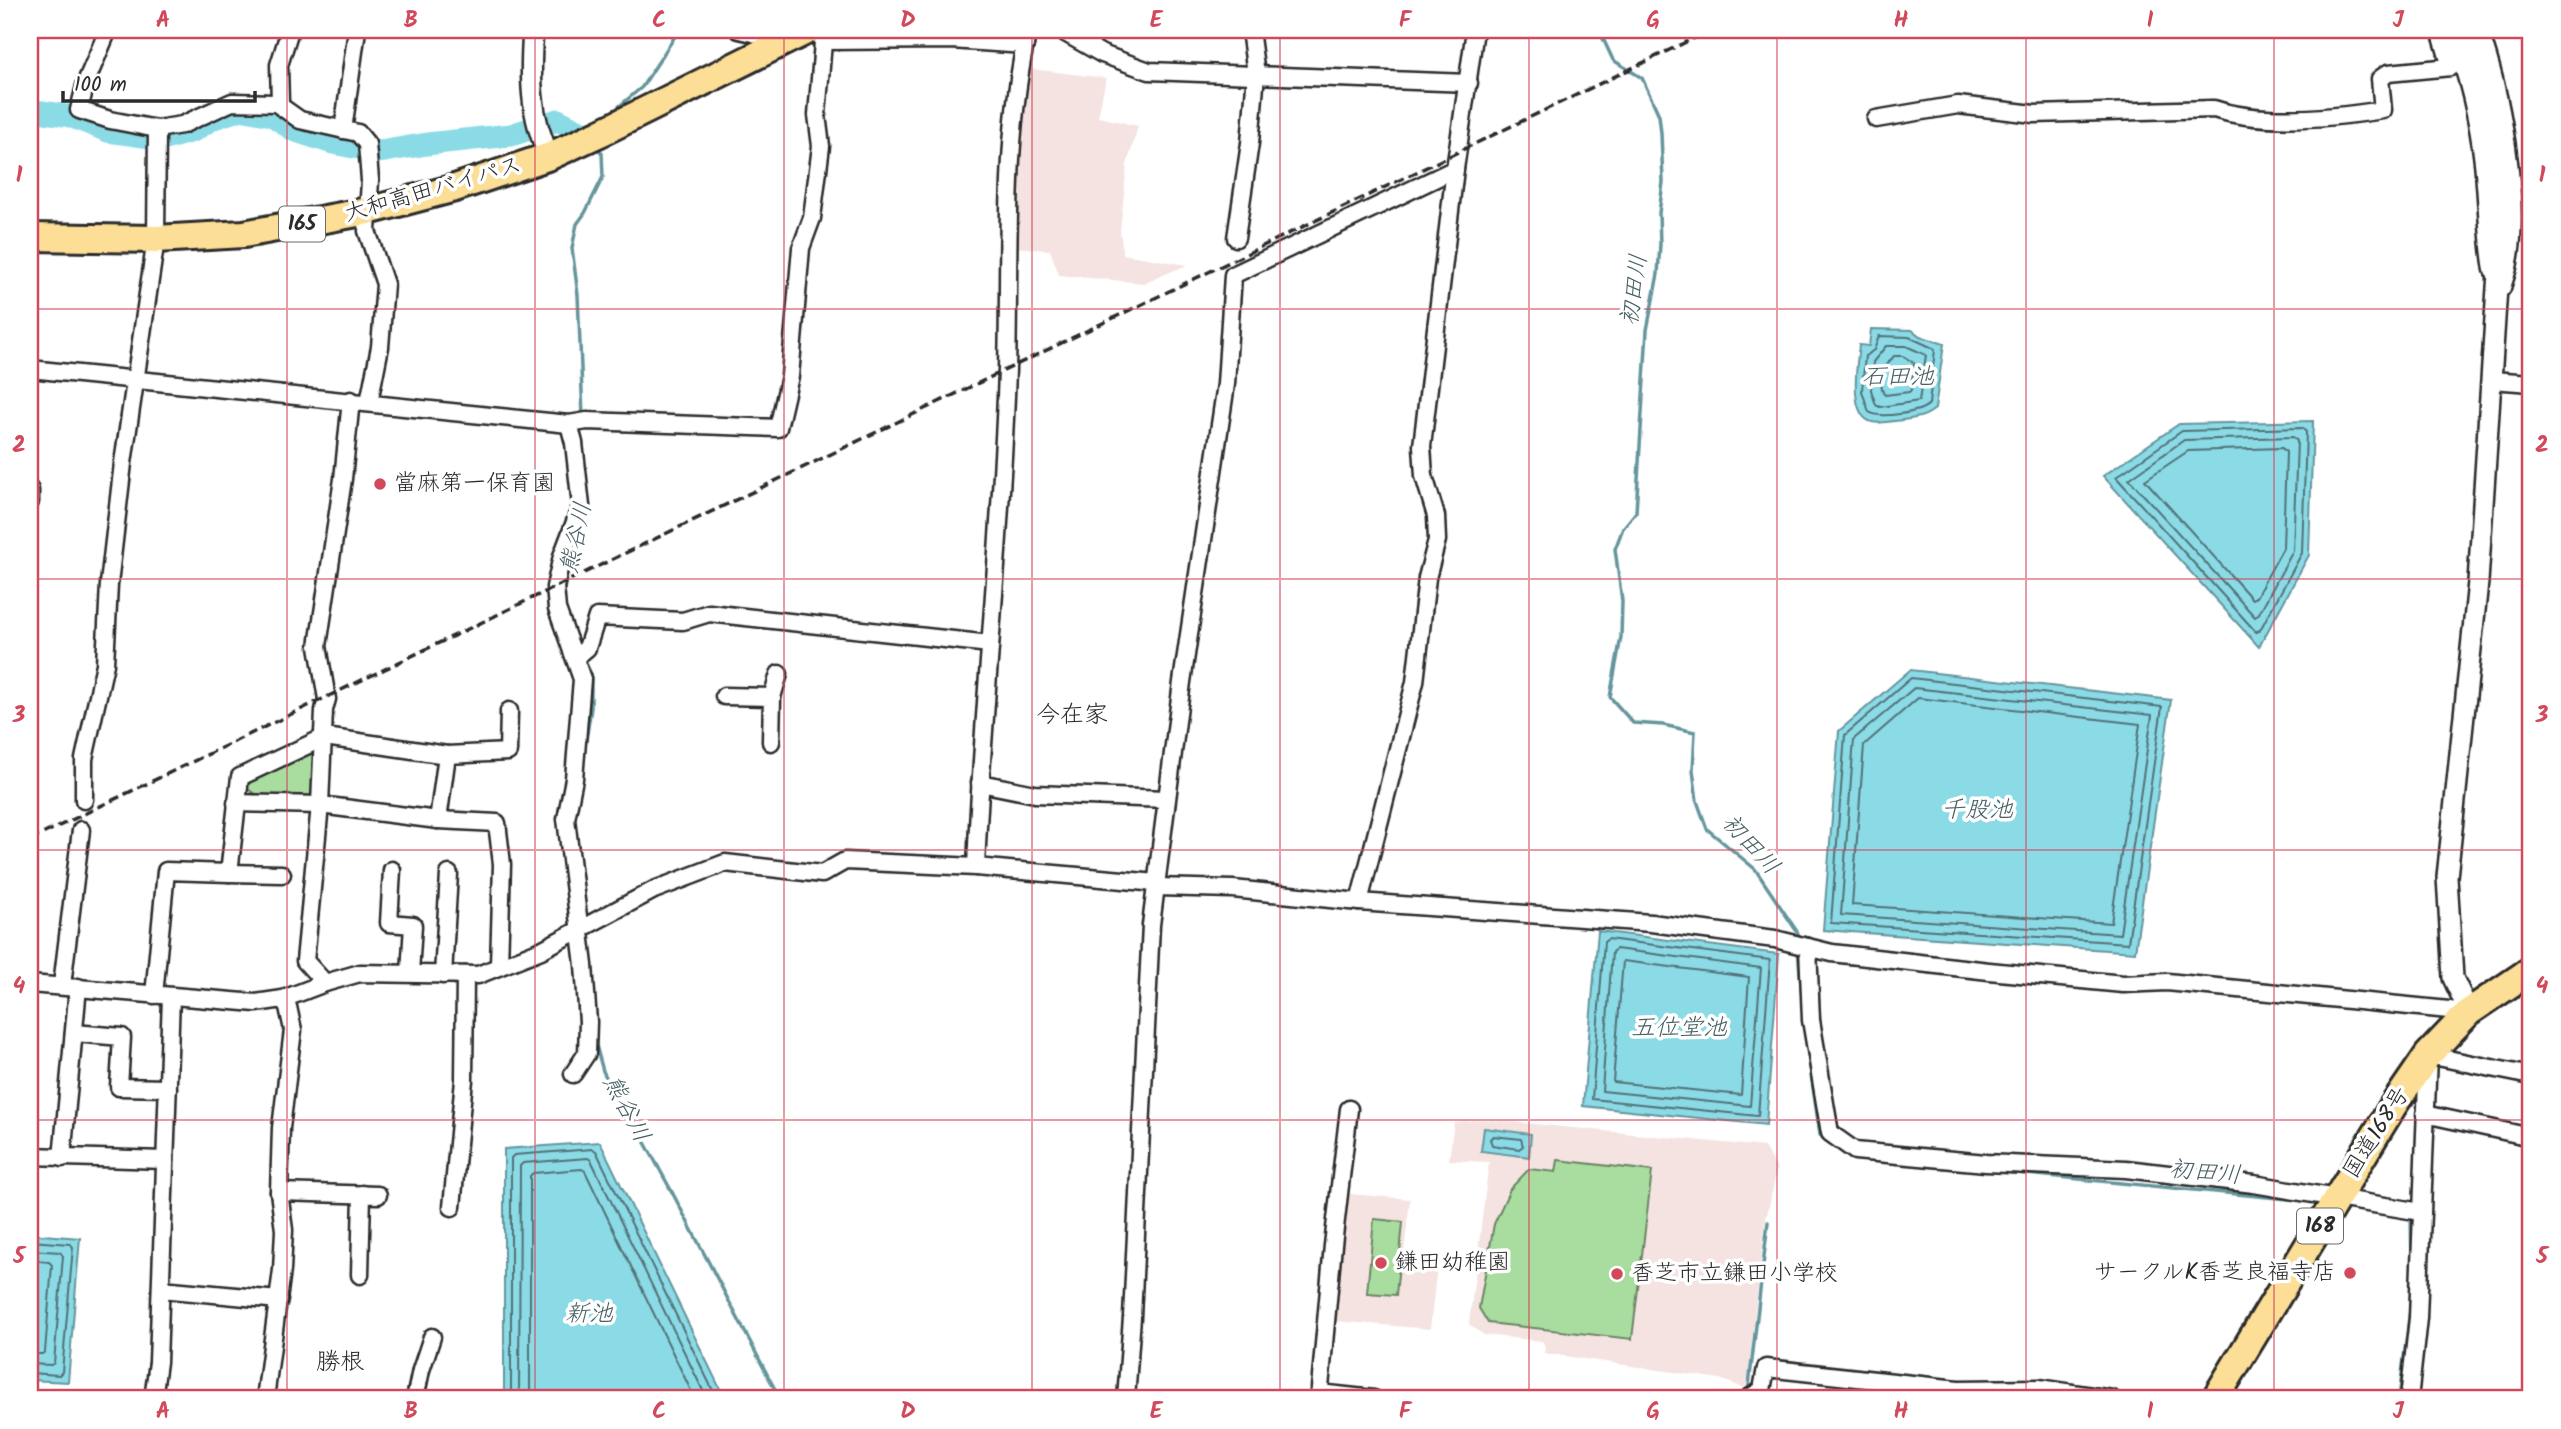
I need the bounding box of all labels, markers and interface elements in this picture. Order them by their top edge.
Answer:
text: A [156,3,170,39]
text: B [404,3,418,39]
text: C [652,3,666,39]
text: D [900,3,916,39]
text: E [1150,3,1164,39]
text: F [1399,3,1413,39]
text: G [1646,3,1660,39]
text: H [1894,3,1909,39]
text: I [2146,3,2154,39]
text: J [2392,3,2404,39]
scale bar [63,60,256,104]
text: 100 m [74,69,127,102]
street label: 大和高田バイパス [340,147,526,233]
text: 1 [16,158,23,194]
text: 1 [2539,158,2546,194]
road number: 165 [279,206,325,242]
water label: 初田川 [1611,252,1659,328]
water label: 石田池 [1862,358,1935,397]
text: 2 [12,428,26,464]
text: 2 [2535,428,2549,464]
place label: 當麻第一保育園 [394,466,555,502]
marker: 當麻第一保育園 [372,476,388,492]
water label: 熊谷川 [550,499,604,577]
district label: 今在家 [1036,696,1108,735]
text: 3 [12,698,26,734]
text: 3 [2535,698,2549,734]
water label: 千股池 [1941,791,2014,830]
water label: 初田川 [1711,805,1789,885]
text: 4 [13,969,26,1005]
text: 4 [2536,969,2549,1005]
water label: 五位堂池 [1631,1009,1728,1048]
water label: 熊谷川 [592,1068,660,1150]
street label: 国道168号 [2334,1080,2420,1186]
water label: 初田川 [2167,1150,2243,1196]
road number: 168 [2297,1208,2343,1244]
text: 5 [12,1239,27,1275]
text: 5 [2535,1239,2550,1275]
place label: 鎌田幼稚園 [1395,1245,1510,1281]
marker: 鎌田幼稚園 [1373,1255,1389,1271]
place label: サークルK香芝良福寺店 [2094,1255,2336,1291]
place label: 香芝市立鎌田小学校 [1631,1256,1838,1292]
marker: サークルK香芝良福寺店 [2342,1265,2358,1281]
marker: 香芝市立鎌田小学校 [1609,1266,1625,1282]
water label: 新池 [565,1295,614,1334]
district label: 勝根 [316,1343,364,1382]
text: A [156,1394,170,1429]
text: B [404,1394,418,1429]
text: C [652,1394,666,1429]
text: D [900,1394,916,1429]
text: E [1150,1394,1164,1429]
text: F [1399,1394,1413,1429]
text: G [1646,1394,1660,1429]
text: H [1894,1394,1909,1429]
text: I [2146,1394,2154,1429]
text: J [2392,1394,2404,1429]

